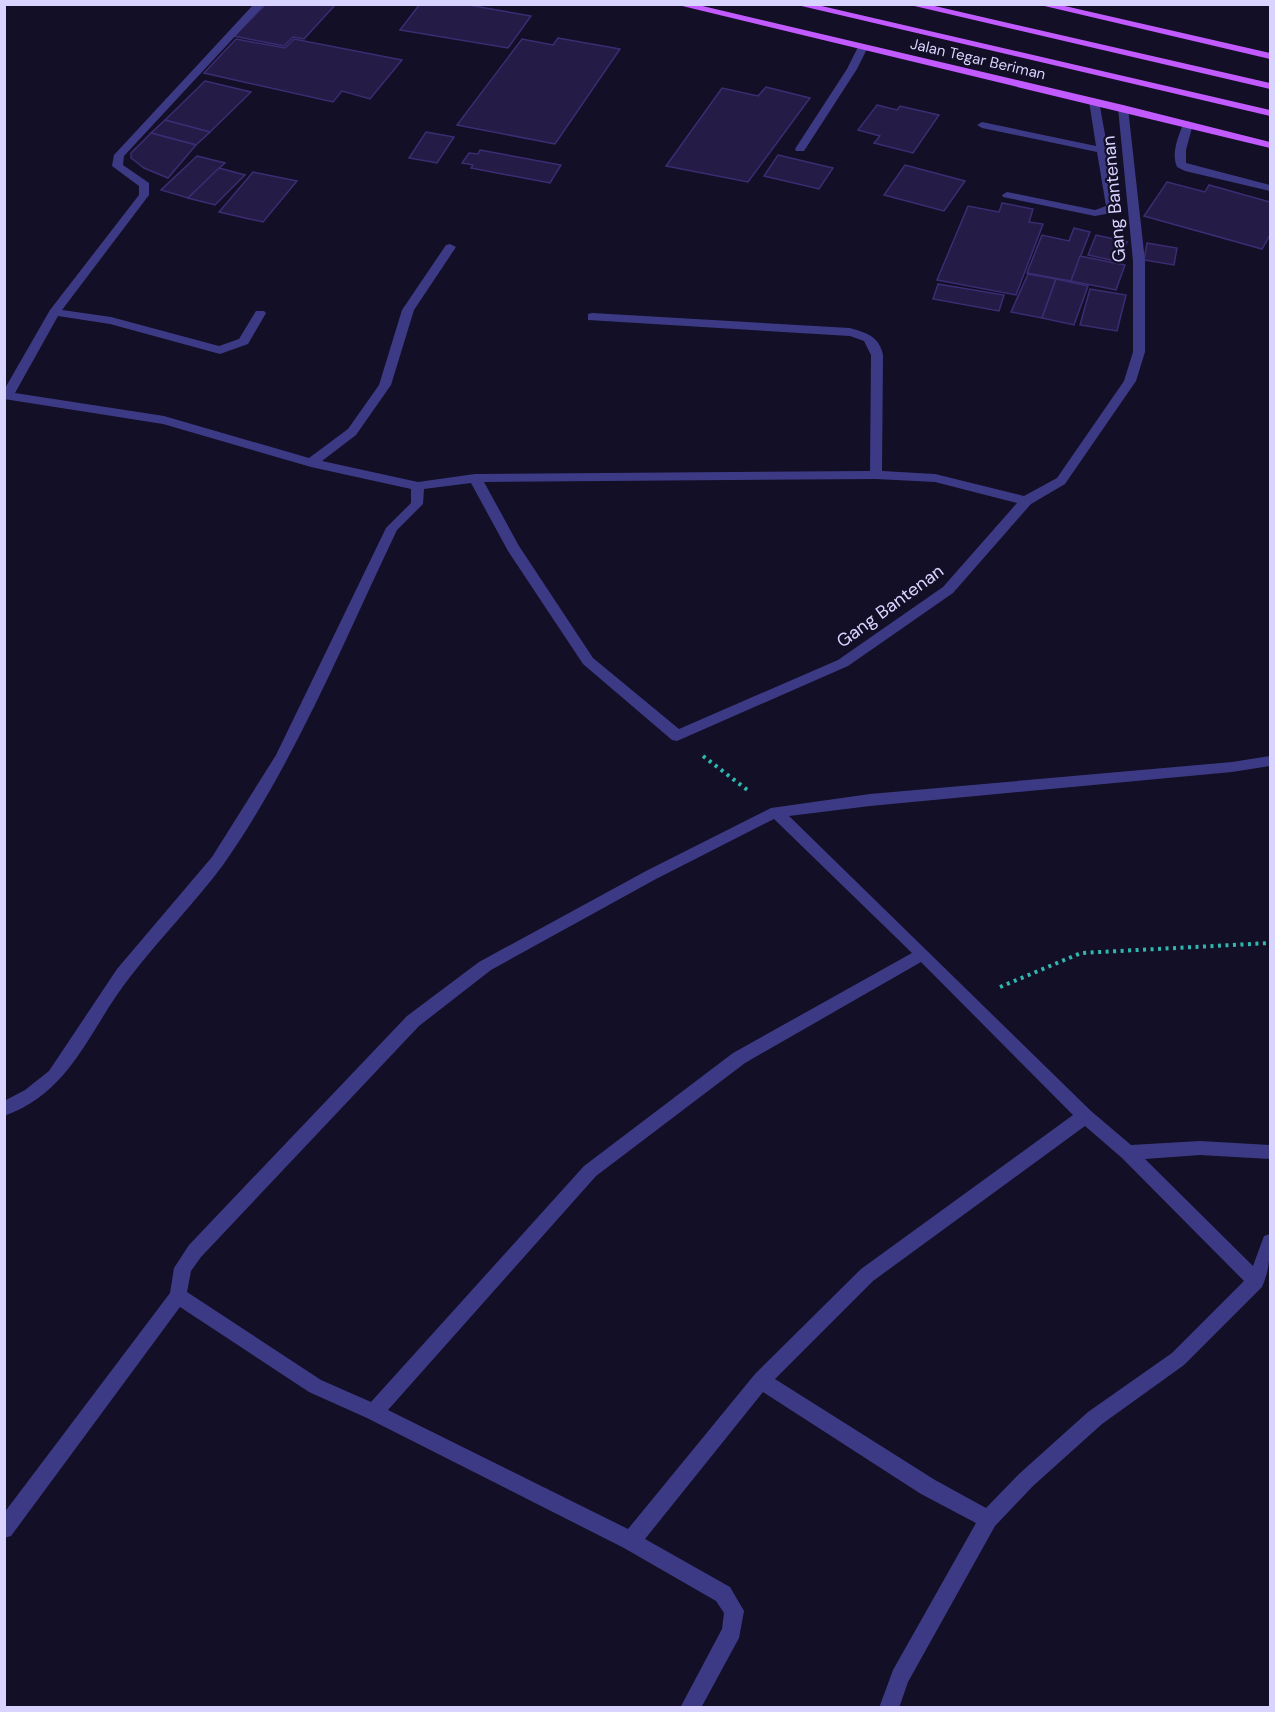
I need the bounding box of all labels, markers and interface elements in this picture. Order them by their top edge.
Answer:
street label: Jalan Tegar Beriman [908,34,1048,84]
street label: Gang Bantenan [1097,135,1131,263]
street label: Gang Bantenan [832,559,948,653]

